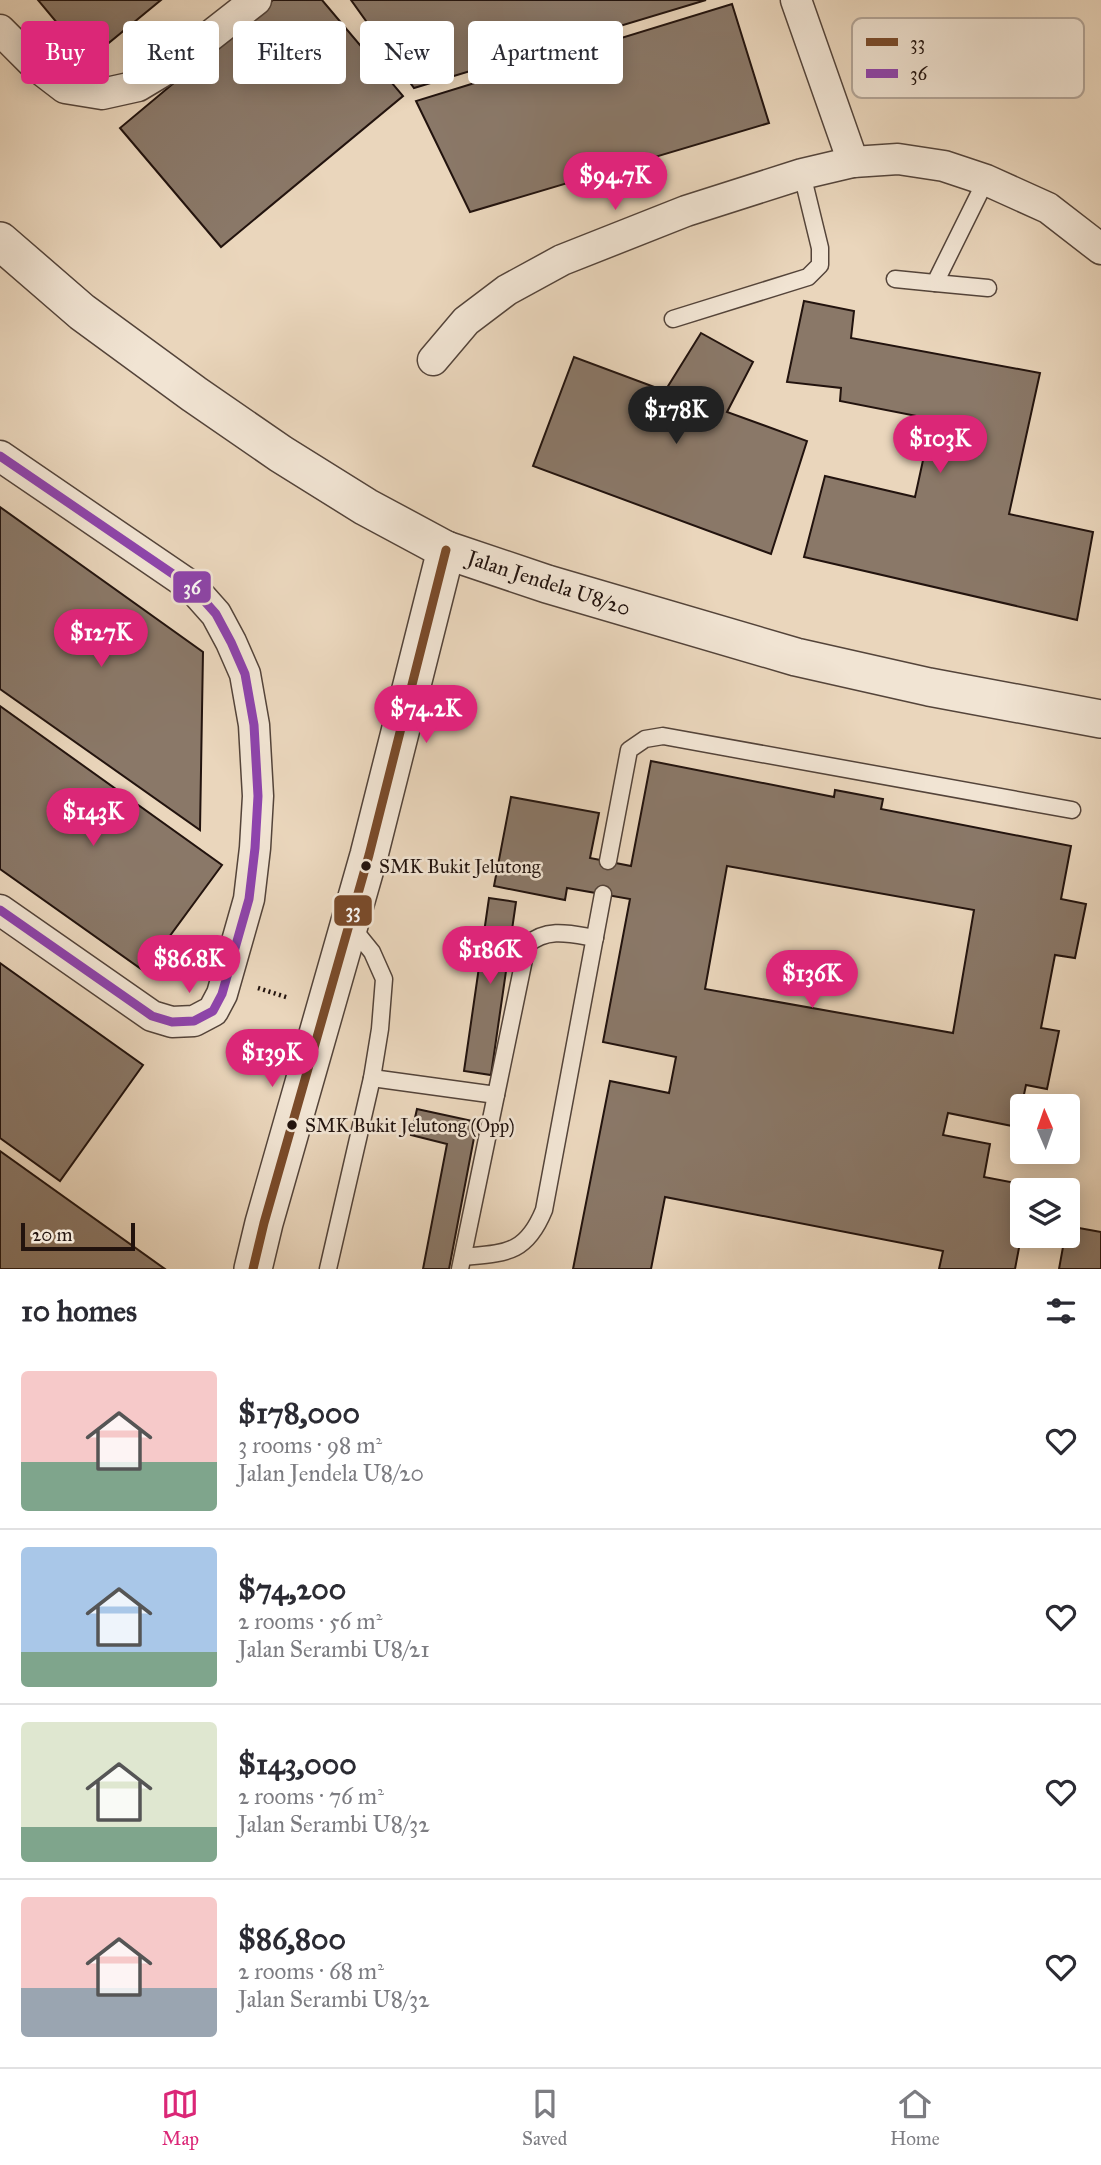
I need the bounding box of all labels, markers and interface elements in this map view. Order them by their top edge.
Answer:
legend [852,18,1084,98]
chip: Buy [21,21,109,84]
chip: Rent [123,21,219,84]
chip: Filters [233,21,346,84]
chip: New [360,21,454,84]
chip: Apartment [468,21,623,84]
text: 33 [910,31,925,54]
text: 36 [910,62,929,85]
pin: $94.7K [558,152,672,212]
text: $94.7K [579,161,651,189]
pin: $178K [627,386,725,446]
text: $178K [644,395,708,423]
pin: $103K [891,416,989,475]
text: $103K [909,424,971,452]
street label: Jalan Jendela U8/20 [462,544,634,622]
line badge: 36 [172,570,212,604]
text: 36 [183,576,202,600]
pin: $127K [52,610,150,669]
text: $127K [70,618,132,646]
pin: $74.2K [369,686,483,745]
text: $74.2K [390,694,462,722]
pin: $143K [44,788,142,848]
text: $143K [62,797,124,825]
place label: SMK Bukit Jelutong [379,855,541,879]
marker: SMK Bukit Jelutong [359,859,373,873]
line badge: 33 [333,894,373,927]
text: 33 [345,899,361,923]
pin: $186K [441,926,539,986]
text: $186K [458,935,522,963]
pin: $86.8K [132,936,246,995]
text: $86.8K [153,944,225,972]
pin: $136K [763,950,861,1010]
text: $136K [782,959,842,987]
pin: $139K [223,1030,321,1089]
text: $139K [242,1038,302,1066]
north arrow [1010,1094,1080,1164]
map controls [1010,1094,1080,1248]
place label: SMK Bukit Jelutong (Opp) [305,1114,515,1138]
marker: SMK Bukit Jelutong (Opp) [285,1118,299,1132]
button: layers [1010,1178,1080,1248]
scale bar [21,1220,135,1252]
text: 20 m [32,1223,73,1246]
icon: filters [1042,1292,1080,1330]
text: 10 homes [21,1293,137,1329]
text: $178,000 [238,1395,360,1431]
icon: home [77,1399,161,1483]
icon: heart [1042,1422,1080,1460]
text: 3 rooms · 98 m² [238,1431,382,1459]
text: Jalan Jendela U8/20 [238,1459,424,1487]
text: $74,200 [238,1571,346,1607]
icon: home [77,1575,161,1659]
icon: heart [1042,1598,1080,1636]
text: 2 rooms · 56 m² [238,1607,382,1635]
text: Jalan Serambi U8/21 [238,1635,430,1663]
text: $143,000 [238,1746,357,1782]
icon: home [77,1750,161,1834]
icon: heart [1042,1773,1080,1811]
text: 2 rooms · 76 m² [238,1782,384,1810]
text: Jalan Serambi U8/32 [238,1810,430,1838]
text: $86,800 [238,1921,346,1957]
icon: home [77,1925,161,2009]
icon: heart [1042,1948,1080,1986]
text: 2 rooms · 68 m² [238,1957,384,1985]
text: Jalan Serambi U8/32 [238,1985,430,2013]
tab: Map [161,2085,199,2150]
tab: Saved [522,2085,567,2150]
tab: Home [890,2085,940,2150]

